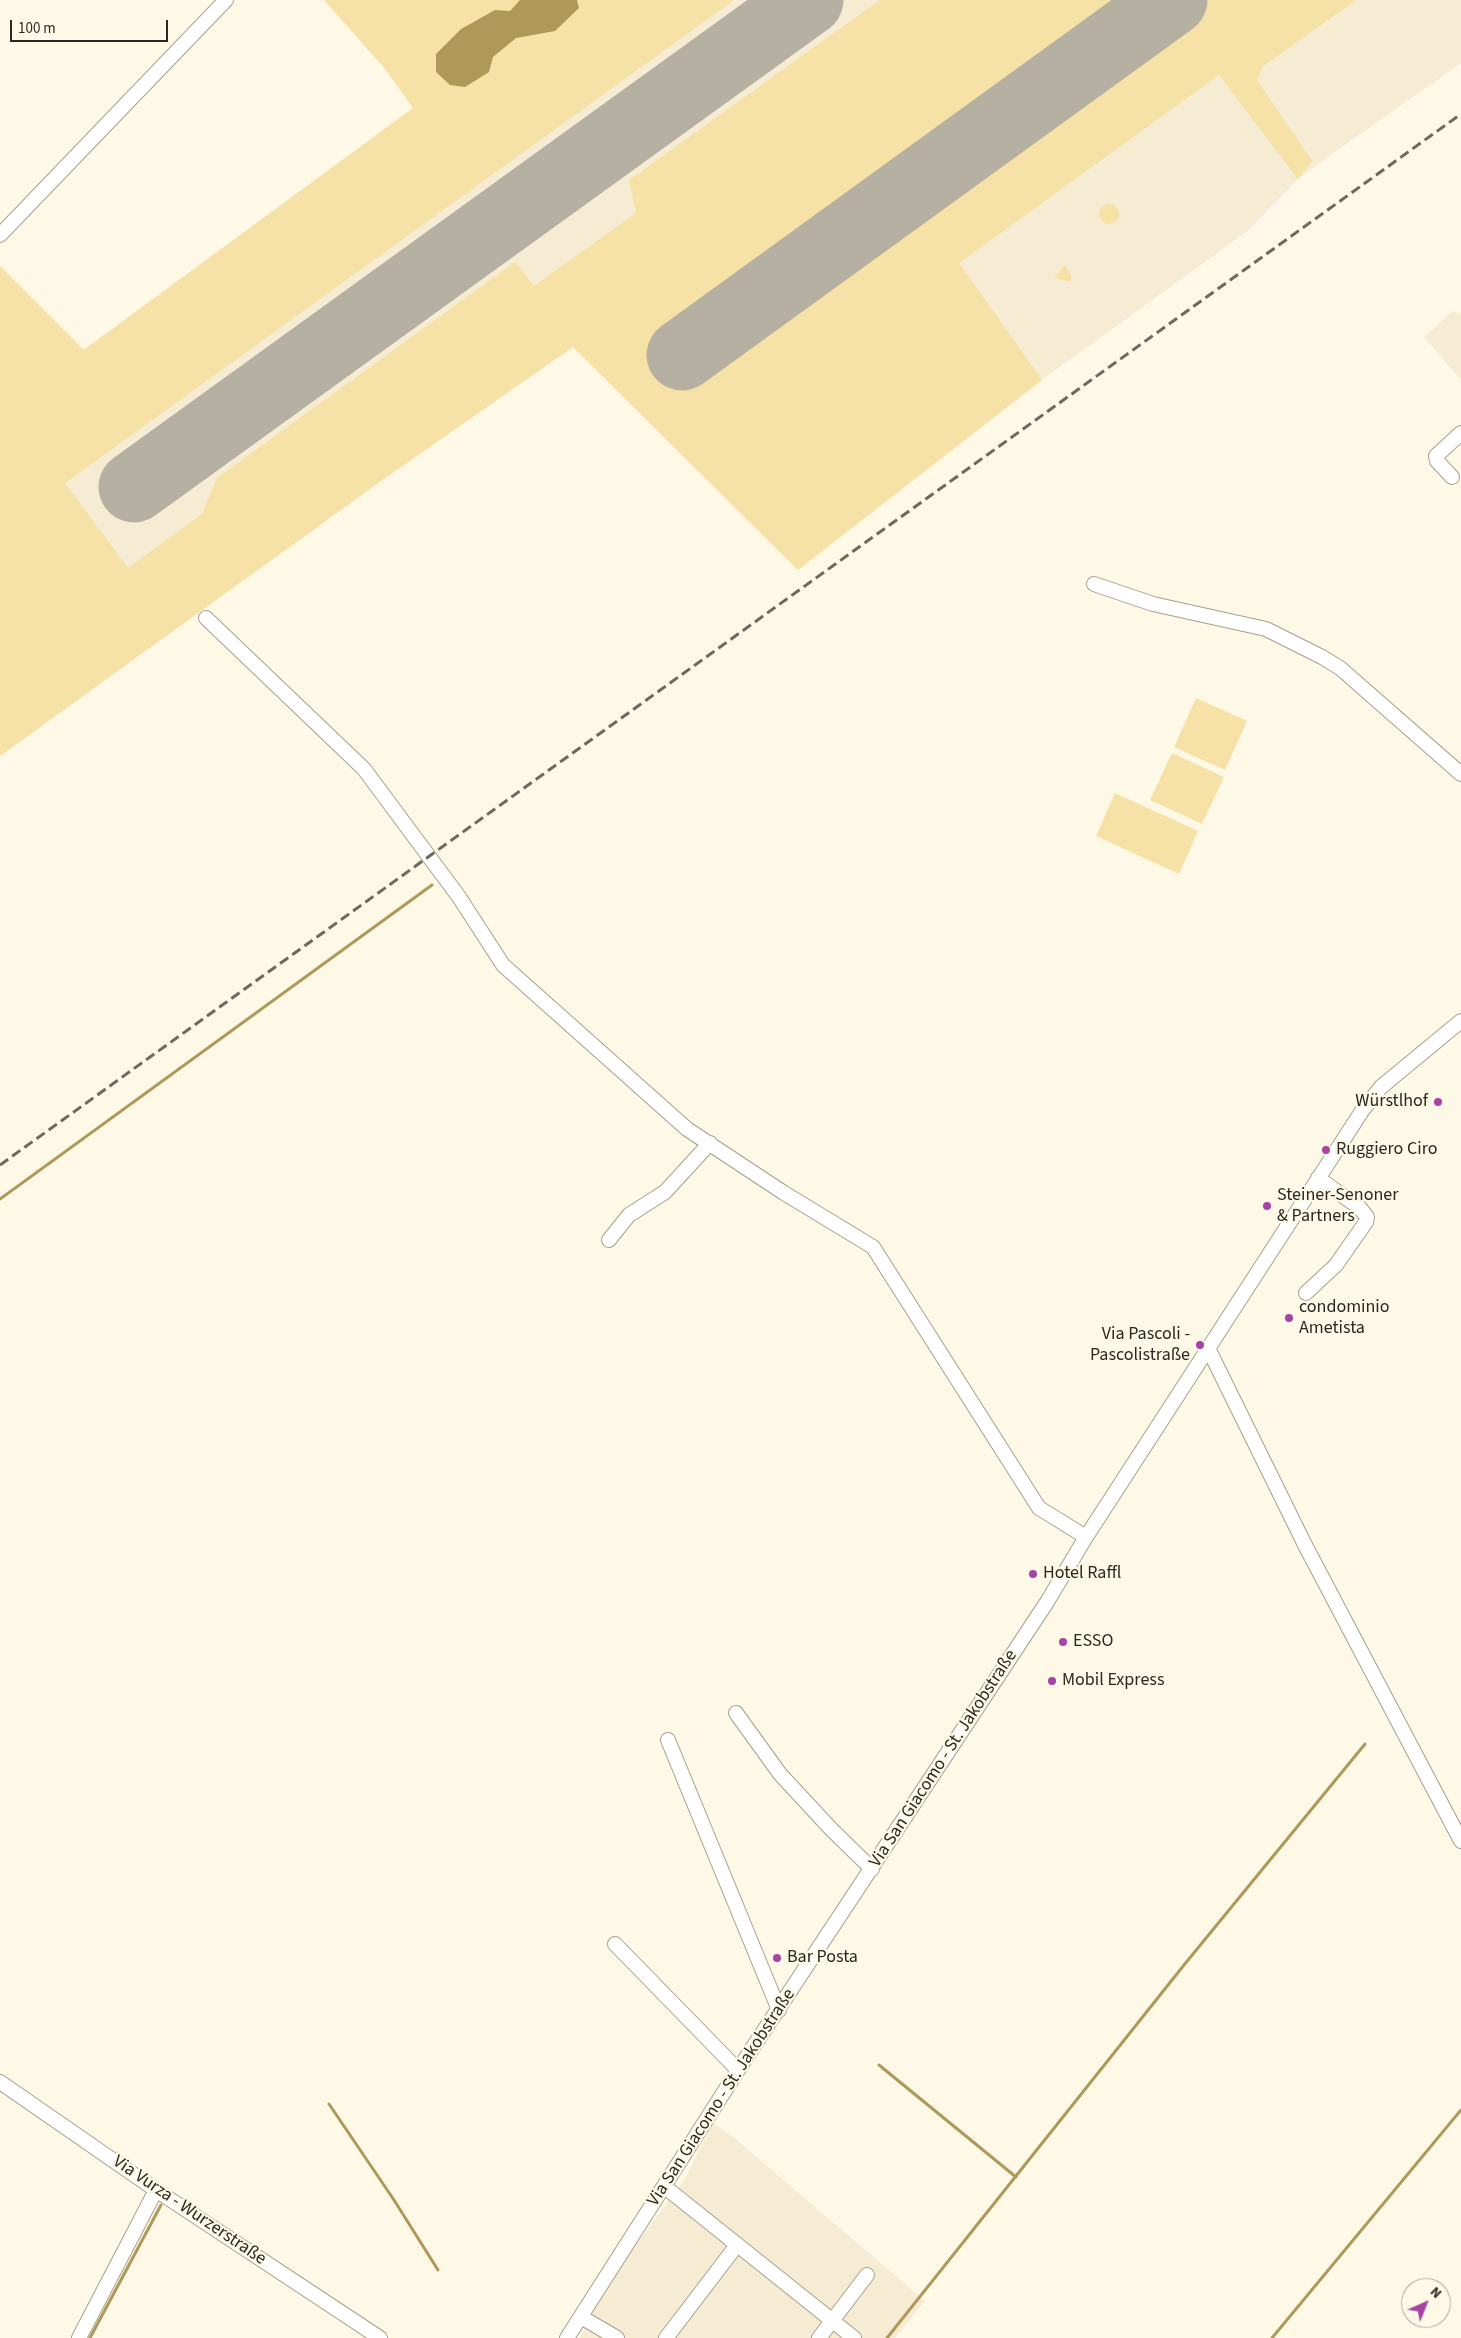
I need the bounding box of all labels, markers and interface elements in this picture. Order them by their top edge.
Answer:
scale bar [12,10,170,42]
text: 100 m [18,18,56,39]
place label: Würstlhof [1355,1091,1428,1113]
marker: Würstlhof [1432,1096,1444,1108]
place label: Ruggiero Ciro [1336,1139,1437,1161]
marker: Ruggiero Ciro [1320,1144,1332,1156]
place label: Steiner-Senoner & Partners [1277,1185,1398,1228]
marker: Steiner-Senoner & Partners [1261,1200,1273,1212]
place label: condominio Ametista [1299,1297,1390,1340]
marker: condominio Ametista [1283,1312,1295,1324]
place label: Via Pascoli - Pascolistraße [1090,1324,1190,1366]
marker: Via Pascoli - Pascolistraße [1194,1339,1206,1351]
place label: Hotel Raffl [1043,1563,1121,1585]
marker: Hotel Raffl [1027,1568,1039,1580]
place label: ESSO [1073,1631,1113,1653]
marker: ESSO [1057,1636,1069,1648]
street label: Via San Giacomo - St. Jakobstraße [865,1646,1023,1872]
place label: Mobil Express [1062,1670,1164,1692]
marker: Mobil Express [1046,1675,1058,1687]
place label: Bar Posta [787,1947,858,1969]
marker: Bar Posta [771,1952,783,1964]
street label: Via San Giacomo - St. Jakobstraße [643,1985,801,2211]
street label: Via Vurza - Wurzerstraße [108,2152,270,2270]
north arrow [1401,2278,1451,2328]
text: N [1425,2283,1446,2303]

